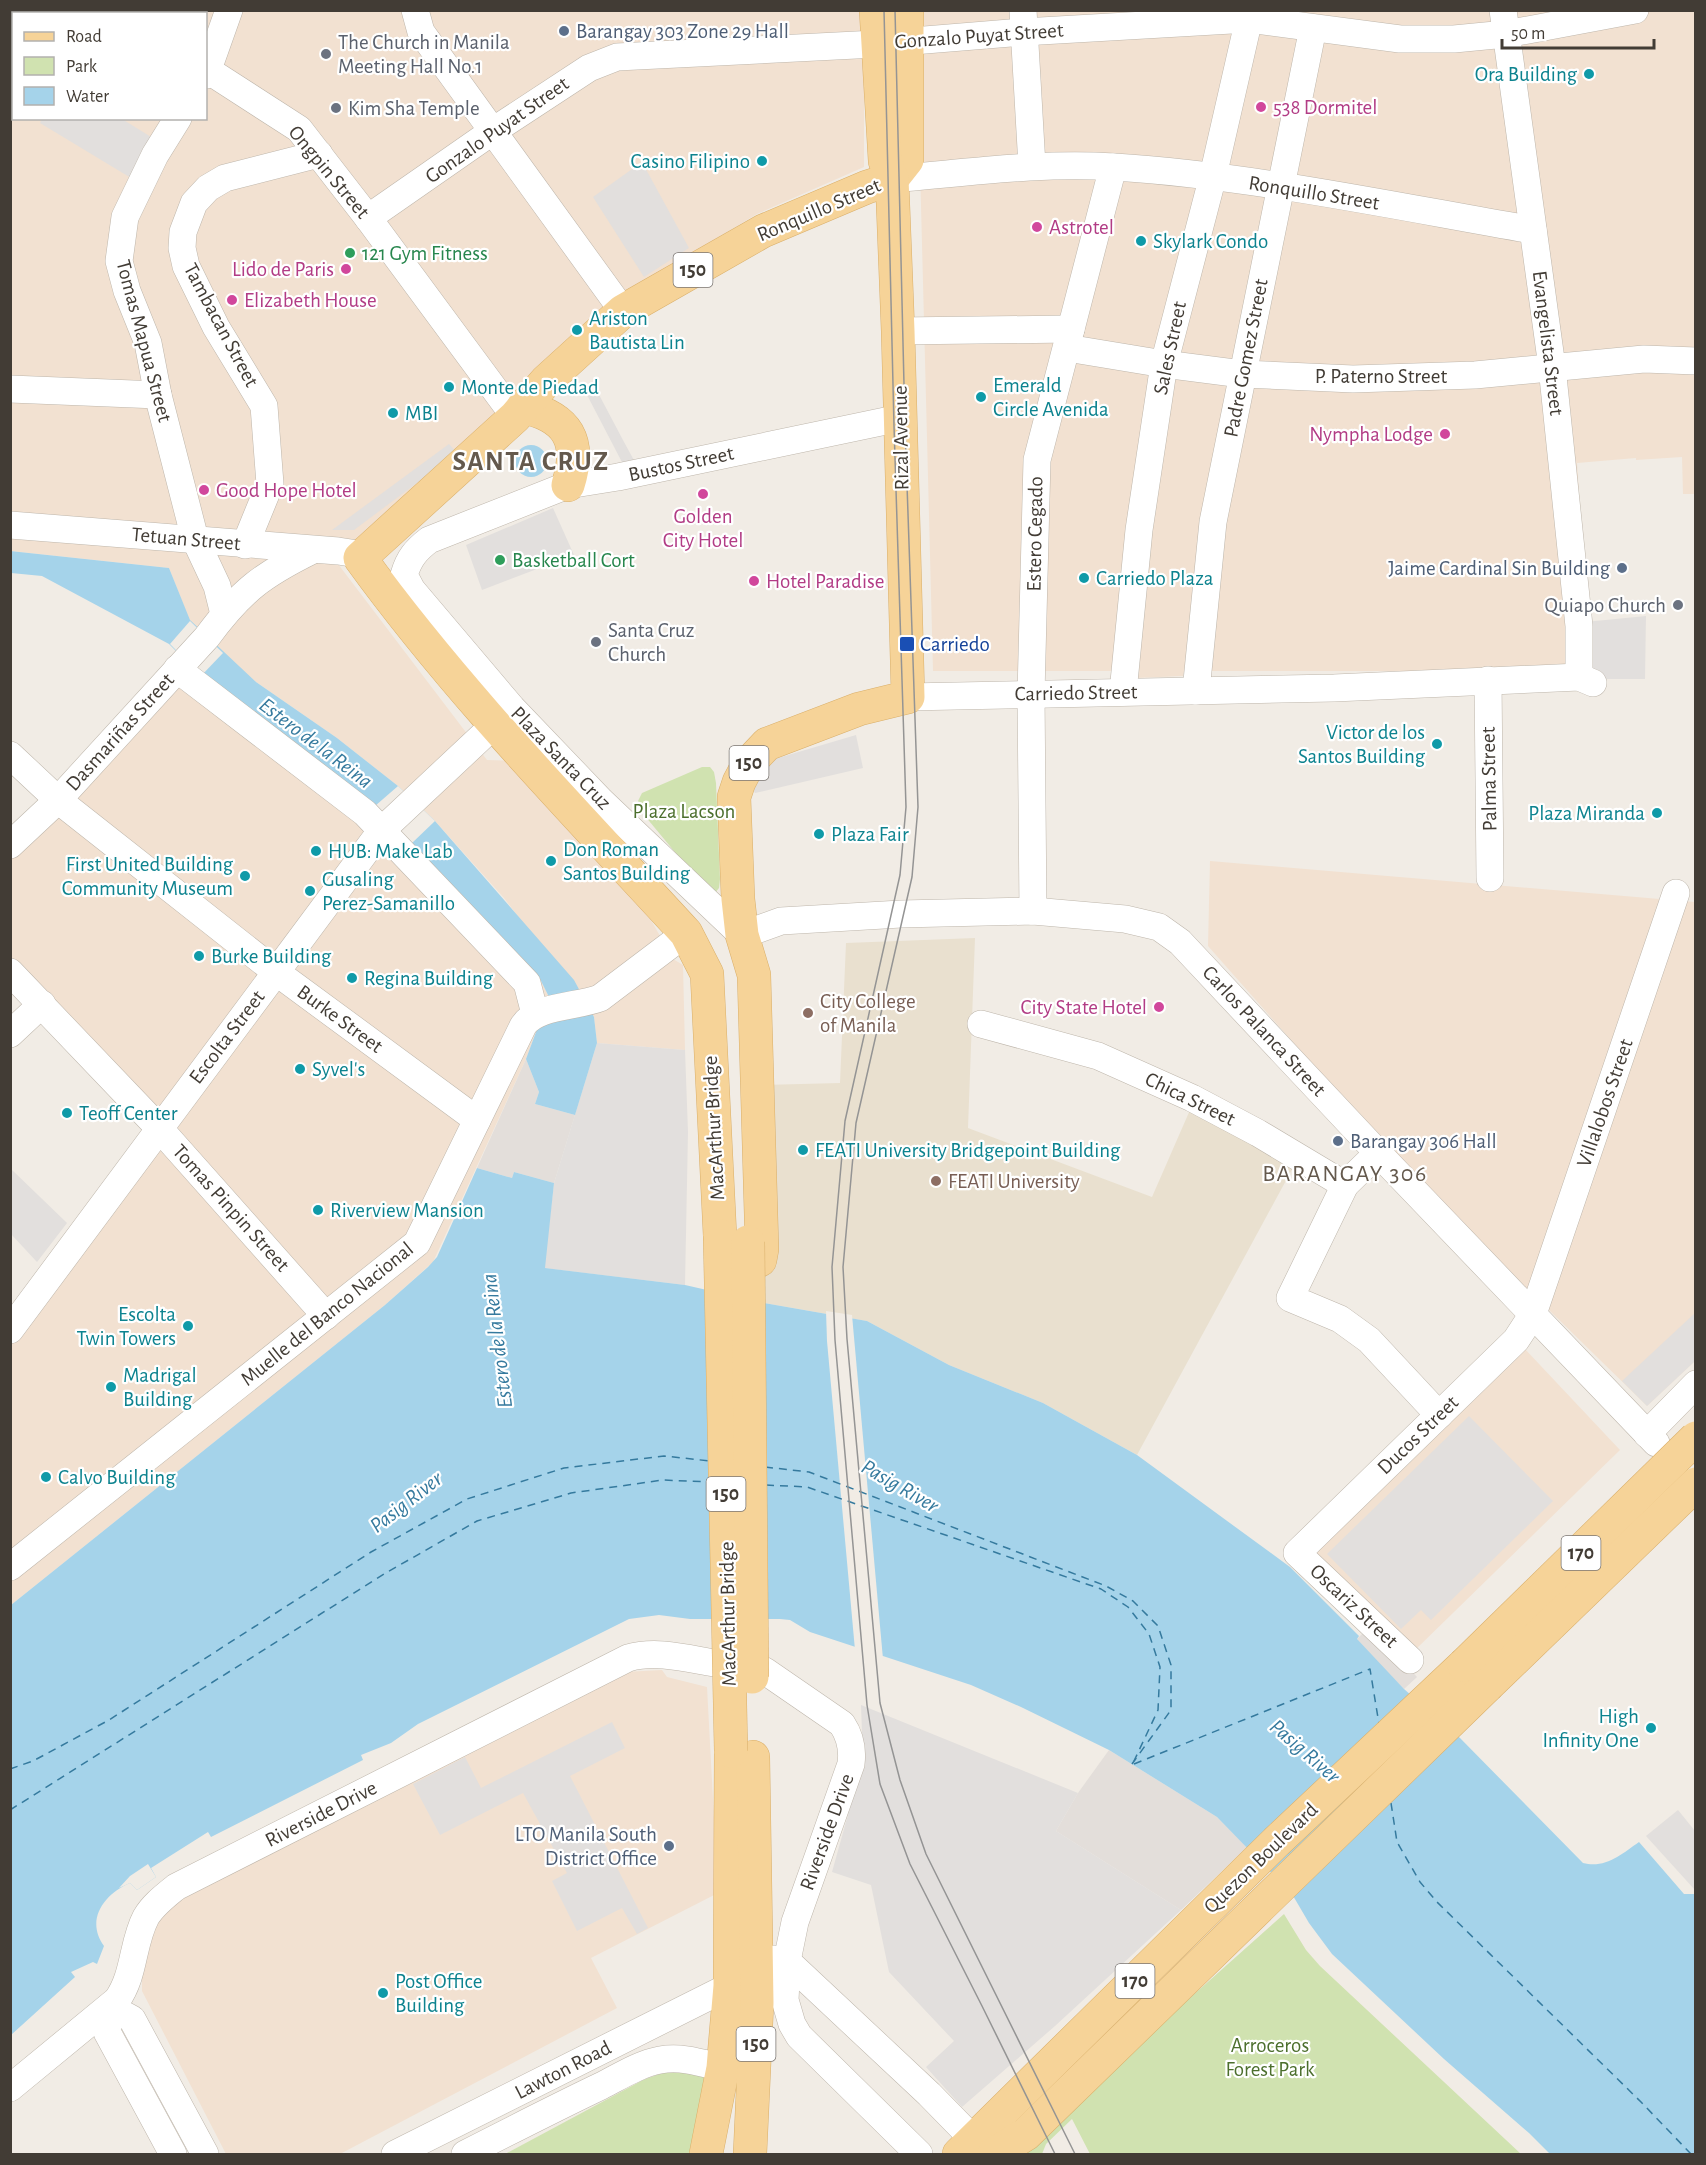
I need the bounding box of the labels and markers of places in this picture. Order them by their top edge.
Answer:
place label: Barangay 303 Zone 29 Hall [576,21,789,42]
marker: Barangay 303 Zone 29 Hall [557,24,571,38]
place label: The Church in Manila Meeting Hall No.1 [338,32,510,77]
marker: The Church in Manila Meeting Hall No.1 [319,47,333,61]
place label: Ora Building [1475,64,1578,85]
marker: Ora Building [1582,67,1596,81]
place label: 538 Dormitel [1273,97,1377,118]
place label: Kim Sha Temple [348,98,480,119]
marker: 538 Dormitel [1254,100,1268,114]
marker: Kim Sha Temple [329,101,343,115]
place label: Casino Filipino [631,151,750,172]
marker: Casino Filipino [755,154,769,168]
place label: Astrotel [1049,217,1114,238]
marker: Astrotel [1030,220,1044,234]
place label: Skylark Condo [1153,231,1268,252]
marker: Skylark Condo [1134,234,1148,248]
place label: 121 Gym Fitness [362,243,488,264]
marker: 121 Gym Fitness [343,246,357,260]
place label: Lido de Paris [232,259,334,280]
marker: Lido de Paris [339,262,353,276]
place label: Elizabeth House [244,290,377,311]
marker: Elizabeth House [225,293,239,307]
place label: Ariston Bautista Lin [589,308,685,353]
marker: Ariston Bautista Lin [570,323,584,337]
place label: Emerald Circle Avenida [993,375,1109,420]
place label: Monte de Piedad [461,377,599,398]
marker: Monte de Piedad [442,380,456,394]
marker: Emerald Circle Avenida [974,390,988,404]
place label: MBI [405,403,438,424]
marker: MBI [386,406,400,420]
place label: Nympha Lodge [1309,424,1433,445]
marker: Nympha Lodge [1438,427,1452,441]
place label: Good Hope Hotel [216,480,357,501]
marker: Good Hope Hotel [197,483,211,497]
marker: Golden City Hotel [696,487,710,501]
place label: Golden City Hotel [663,506,743,551]
place label: Basketball Cort [512,550,635,571]
marker: Basketball Cort [493,553,507,567]
place label: Jaime Cardinal Sin Building [1388,558,1611,579]
marker: Jaime Cardinal Sin Building [1615,561,1629,575]
place label: Carriedo Plaza [1096,568,1214,589]
place label: Hotel Paradise [766,571,885,592]
marker: Carriedo Plaza [1077,571,1091,585]
marker: Hotel Paradise [747,574,761,588]
place label: Quiapo Church [1545,595,1666,616]
marker: Quiapo Church [1671,598,1685,612]
place label: Santa Cruz Church [608,620,694,665]
place label: Carriedo [920,634,990,655]
marker: Santa Cruz Church [589,635,603,649]
marker: Carriedo [898,635,916,653]
place label: Victor de los Santos Building [1298,722,1426,767]
marker: Victor de los Santos Building [1430,737,1444,751]
place label: Plaza Miranda [1528,803,1645,824]
marker: Plaza Miranda [1650,806,1664,820]
place label: Plaza Fair [831,824,909,845]
marker: Plaza Fair [812,827,826,841]
place label: Don Roman Santos Building [563,839,691,884]
place label: HUB: Make Lab [328,841,453,862]
marker: HUB: Make Lab [309,844,323,858]
place label: First United Building Community Museum [62,854,234,899]
marker: Don Roman Santos Building [544,854,558,868]
marker: First United Building Community Museum [238,869,252,883]
place label: Gusaling Perez-Samanillo [322,869,455,914]
marker: Gusaling Perez-Samanillo [303,884,317,898]
place label: Burke Building [211,946,332,967]
marker: Burke Building [192,949,206,963]
place label: Regina Building [364,968,494,989]
marker: Regina Building [345,971,359,985]
place label: City College of Manila [820,991,916,1036]
place label: City State Hotel [1020,997,1147,1018]
marker: City State Hotel [1152,1000,1166,1014]
marker: City College of Manila [801,1006,815,1020]
place label: Syvel's [312,1059,365,1080]
marker: Syvel's [293,1062,307,1076]
place label: Teoff Center [79,1103,178,1124]
marker: Teoff Center [60,1106,74,1120]
place label: Barangay 306 Hall [1350,1131,1497,1152]
marker: Barangay 306 Hall [1331,1134,1345,1148]
place label: FEATI University Bridgepoint Building [815,1140,1121,1161]
marker: FEATI University Bridgepoint Building [796,1143,810,1157]
place label: FEATI University [948,1171,1080,1192]
marker: FEATI University [929,1174,943,1188]
place label: Riverview Mansion [330,1200,484,1221]
marker: Riverview Mansion [311,1203,325,1217]
place label: Escolta Twin Towers [77,1304,176,1349]
marker: Escolta Twin Towers [181,1319,195,1333]
place label: Madrigal Building [123,1365,197,1410]
marker: Madrigal Building [104,1380,118,1394]
place label: Calvo Building [58,1467,176,1488]
marker: Calvo Building [39,1470,53,1484]
place label: High Infinity One [1542,1706,1639,1751]
marker: High Infinity One [1644,1721,1658,1735]
place label: LTO Manila South District Office [515,1824,657,1869]
marker: LTO Manila South District Office [662,1839,676,1853]
place label: Post Office Building [395,1971,482,2016]
marker: Post Office Building [376,1986,390,2000]

